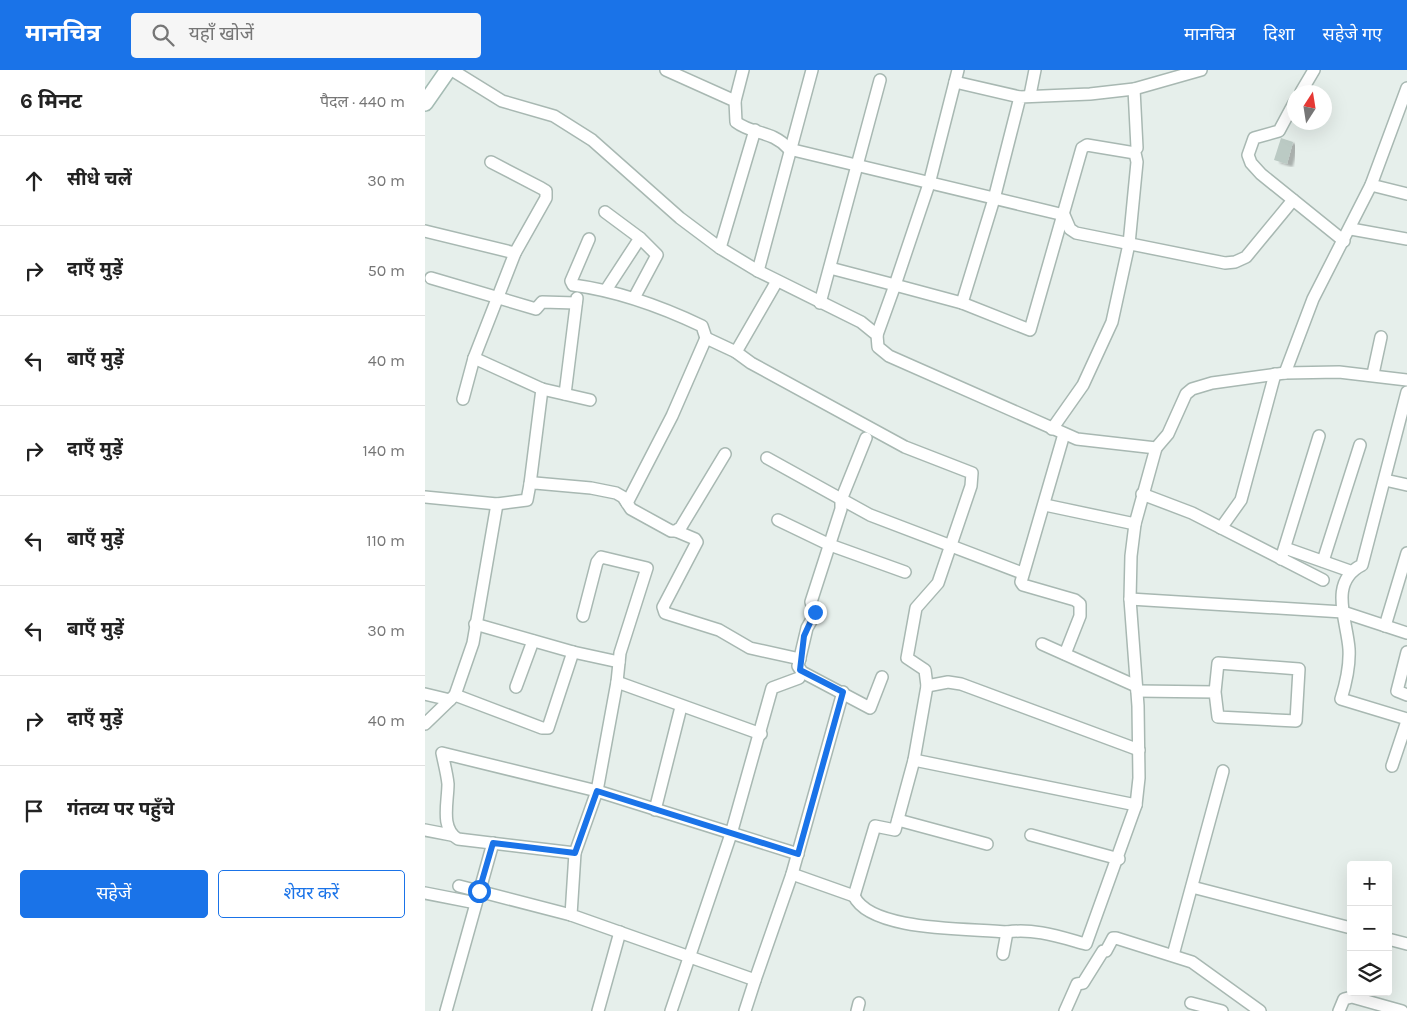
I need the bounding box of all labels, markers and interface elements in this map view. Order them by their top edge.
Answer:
search box [131,13,481,58]
text: मानचित्र [25,19,101,47]
icon: search [149,21,177,49]
text: यहाँ खोजें [189,23,254,45]
text: मानचित्र [1184,23,1235,45]
text: दिशा [1263,23,1295,45]
text: सहेजे गए [1323,23,1382,45]
north arrow [1287,85,1332,130]
text: 6 मिनट [20,89,82,113]
text: पैदल · 440 m [320,92,405,111]
icon: ahead [20,167,48,195]
text: सीधे चलें [67,168,132,190]
text: 30 m [367,171,405,190]
icon: right [20,257,48,285]
text: दाएँ मुड़ें [67,258,123,280]
text: 50 m [368,261,405,280]
icon: left [20,347,48,375]
text: बाएँ मुड़ें [67,348,124,370]
text: 40 m [368,351,405,370]
icon: right [20,437,48,465]
text: दाएँ मुड़ें [67,438,123,460]
text: 140 m [363,441,405,460]
icon: left [20,527,48,555]
text: बाएँ मुड़ें [67,528,124,550]
text: 110 m [366,531,405,550]
route end [804,601,827,624]
icon: left [20,617,48,645]
text: बाएँ मुड़ें [67,618,124,640]
text: 30 m [367,621,405,640]
icon: right [20,707,48,735]
text: दाएँ मुड़ें [67,708,123,730]
text: 40 m [368,711,405,730]
icon: arrive [20,797,48,825]
text: गंतव्य पर पहुँचे [67,798,174,820]
map controls [1347,861,1392,996]
button: + [1347,861,1392,906]
button: सहेजें [20,870,208,918]
button: शेयर करें [218,870,405,918]
route start [468,880,491,903]
button: − [1347,906,1392,951]
button: layers [1347,951,1392,996]

